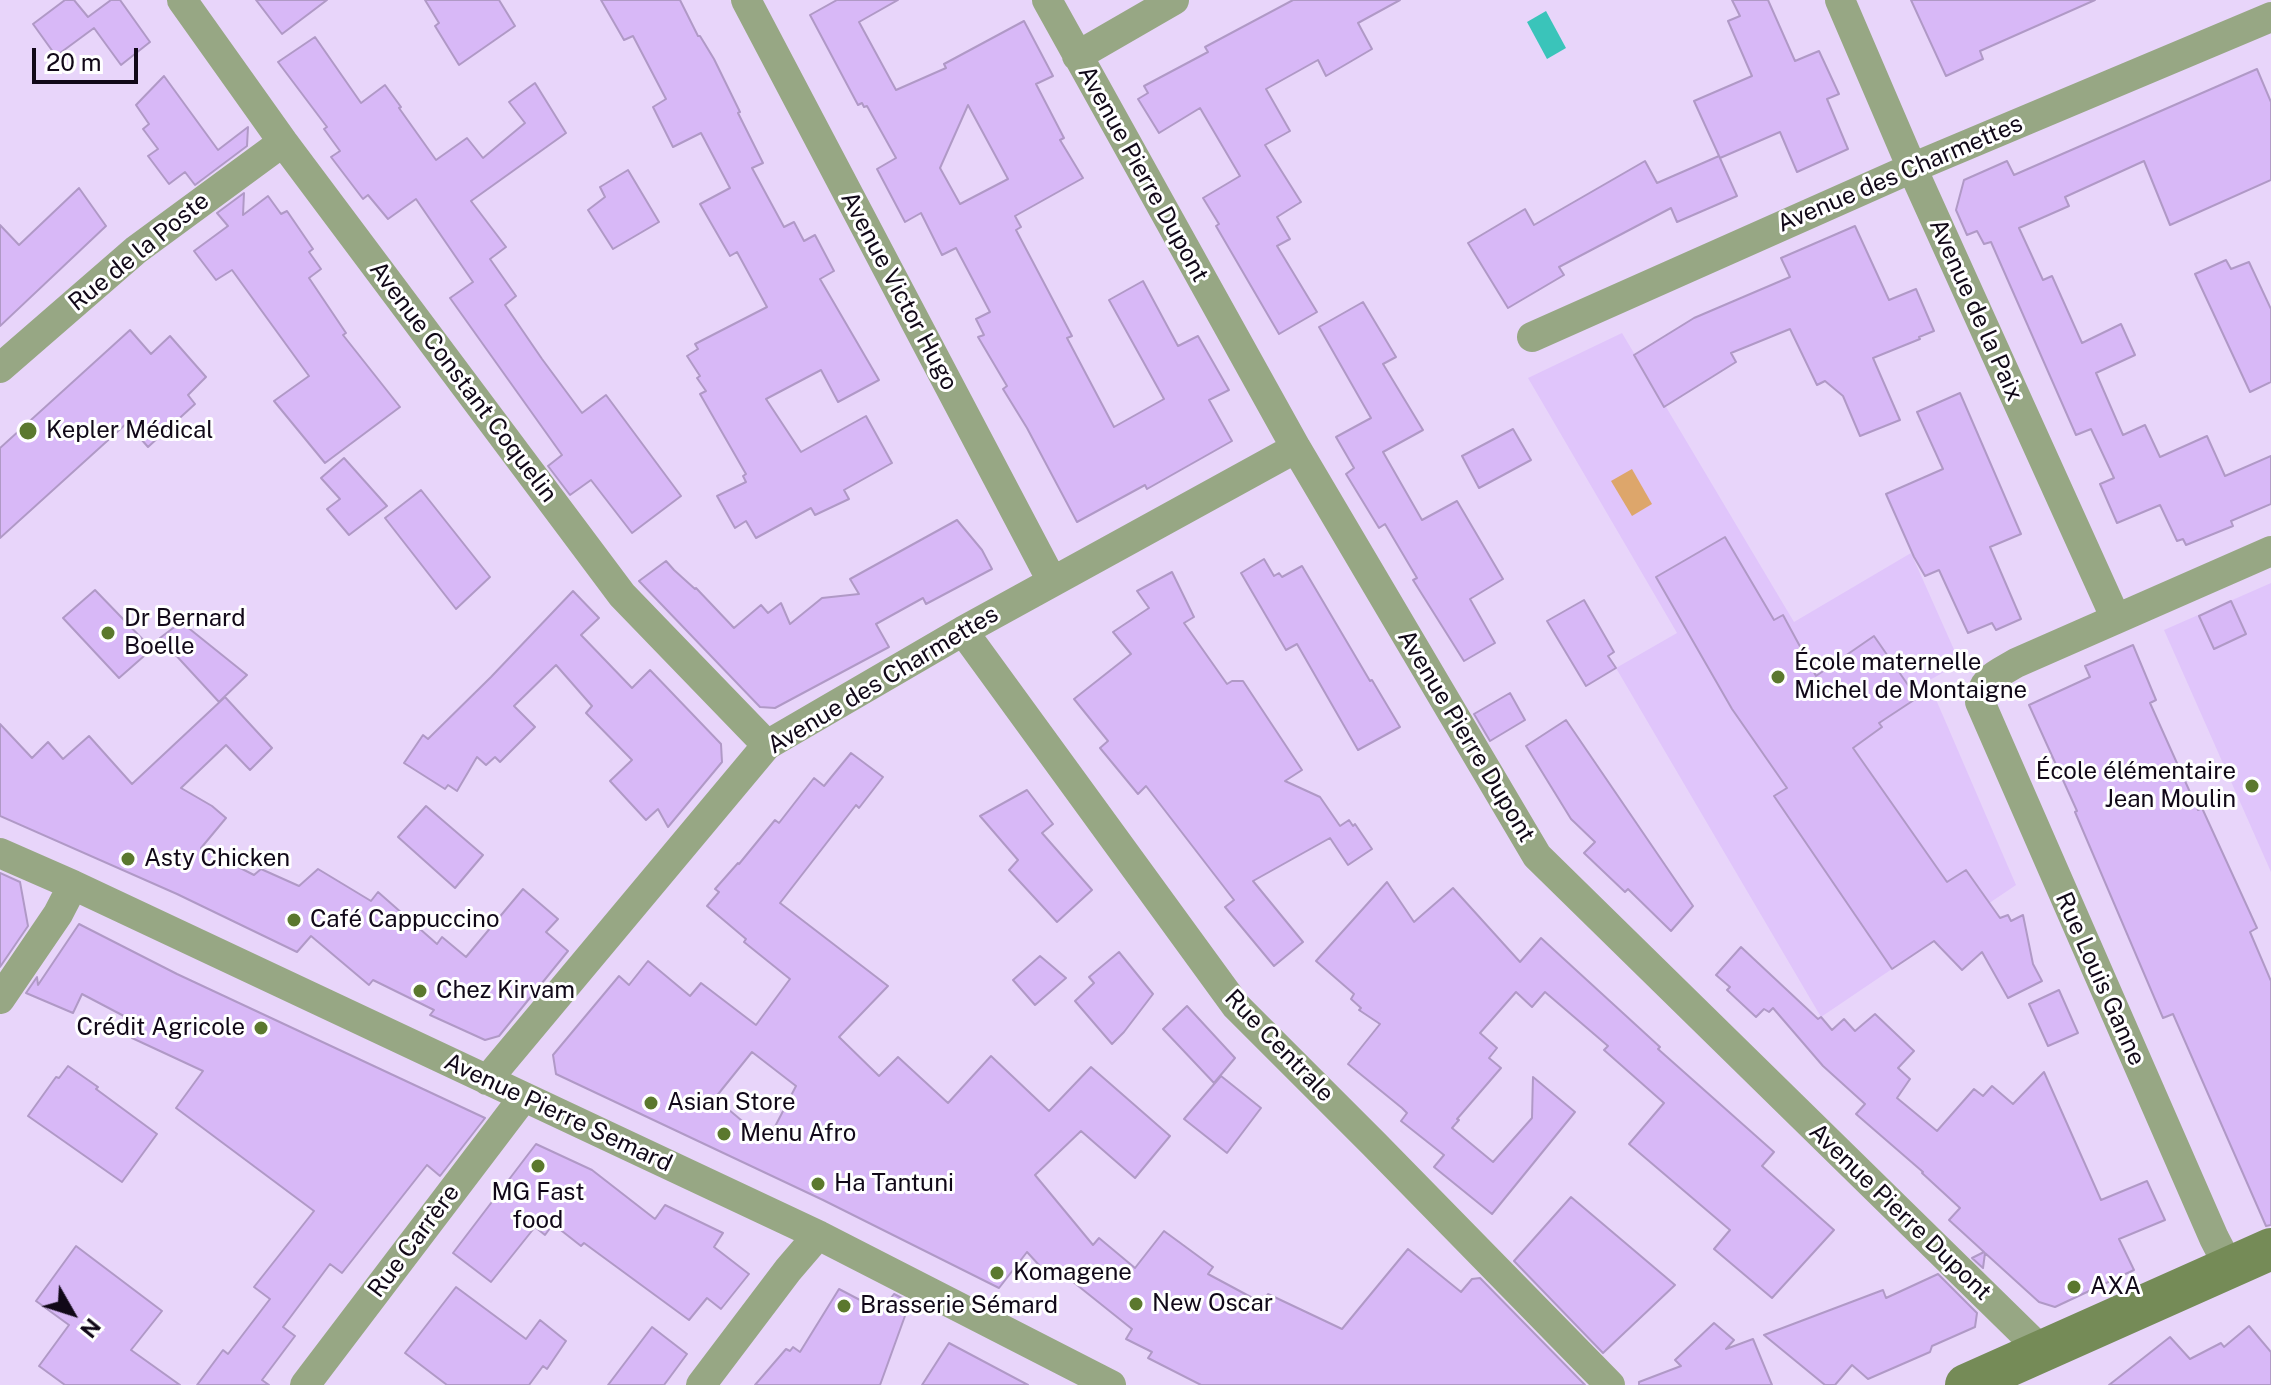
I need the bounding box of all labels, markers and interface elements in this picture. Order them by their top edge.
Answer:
scale bar [36,32,142,82]
text: 20 m [46,48,102,76]
street label: Avenue Pierre Dupont [1072,61,1214,287]
street label: Avenue des Charmettes [1773,109,2027,239]
street label: Rue de la Poste [63,187,215,317]
street label: Avenue Victor Hugo [834,187,964,395]
street label: Avenue de la Paix [1923,215,2029,405]
street label: Avenue Constant Coquelin [363,256,563,508]
place label: Kepler Médical [46,417,214,445]
marker: Kepler Médical [17,420,39,442]
street label: Avenue des Charmettes [763,600,1003,760]
place label: Dr Bernard Boelle [124,605,246,661]
marker: Dr Bernard Boelle [99,624,117,642]
street label: Avenue Pierre Dupont [1391,625,1541,847]
place label: École maternelle Michel de Montaigne [1794,649,2027,705]
marker: École maternelle Michel de Montaigne [1769,668,1787,686]
place label: École élémentaire Jean Moulin [2036,758,2236,814]
marker: École élémentaire Jean Moulin [2243,777,2261,795]
place label: Asty Chicken [144,845,290,873]
marker: Asty Chicken [119,850,137,868]
street label: Rue Louis Ganne [2049,888,2151,1070]
place label: Café Cappuccino [310,906,499,934]
marker: Café Cappuccino [285,911,303,929]
place label: Chez Kirvam [436,977,575,1005]
marker: Chez Kirvam [411,982,429,1000]
street label: Rue Centrale [1218,984,1340,1108]
place label: Crédit Agricole [76,1014,245,1042]
marker: Crédit Agricole [252,1019,270,1037]
street label: Avenue Pierre Semard [439,1047,677,1179]
place label: Asian Store [667,1089,796,1117]
marker: Asian Store [642,1094,660,1112]
street label: Avenue Pierre Dupont [1803,1117,1997,1307]
place label: Menu Afro [740,1120,856,1148]
marker: Menu Afro [715,1125,733,1143]
marker: MG Fast food [529,1157,547,1175]
place label: Ha Tantuni [834,1170,954,1198]
marker: Ha Tantuni [809,1175,827,1193]
street label: Rue Carrère [362,1179,466,1303]
place label: MG Fast food [491,1179,585,1235]
place label: Komagene [1013,1259,1132,1287]
marker: Komagene [988,1264,1006,1282]
north arrow [32,1273,112,1353]
place label: AXA [2090,1273,2141,1301]
marker: AXA [2065,1278,2083,1296]
place label: New Oscar [1152,1290,1273,1318]
place label: Brasserie Sémard [860,1292,1058,1320]
marker: New Oscar [1127,1295,1145,1313]
marker: Brasserie Sémard [835,1297,853,1315]
text: N [75,1313,106,1343]

